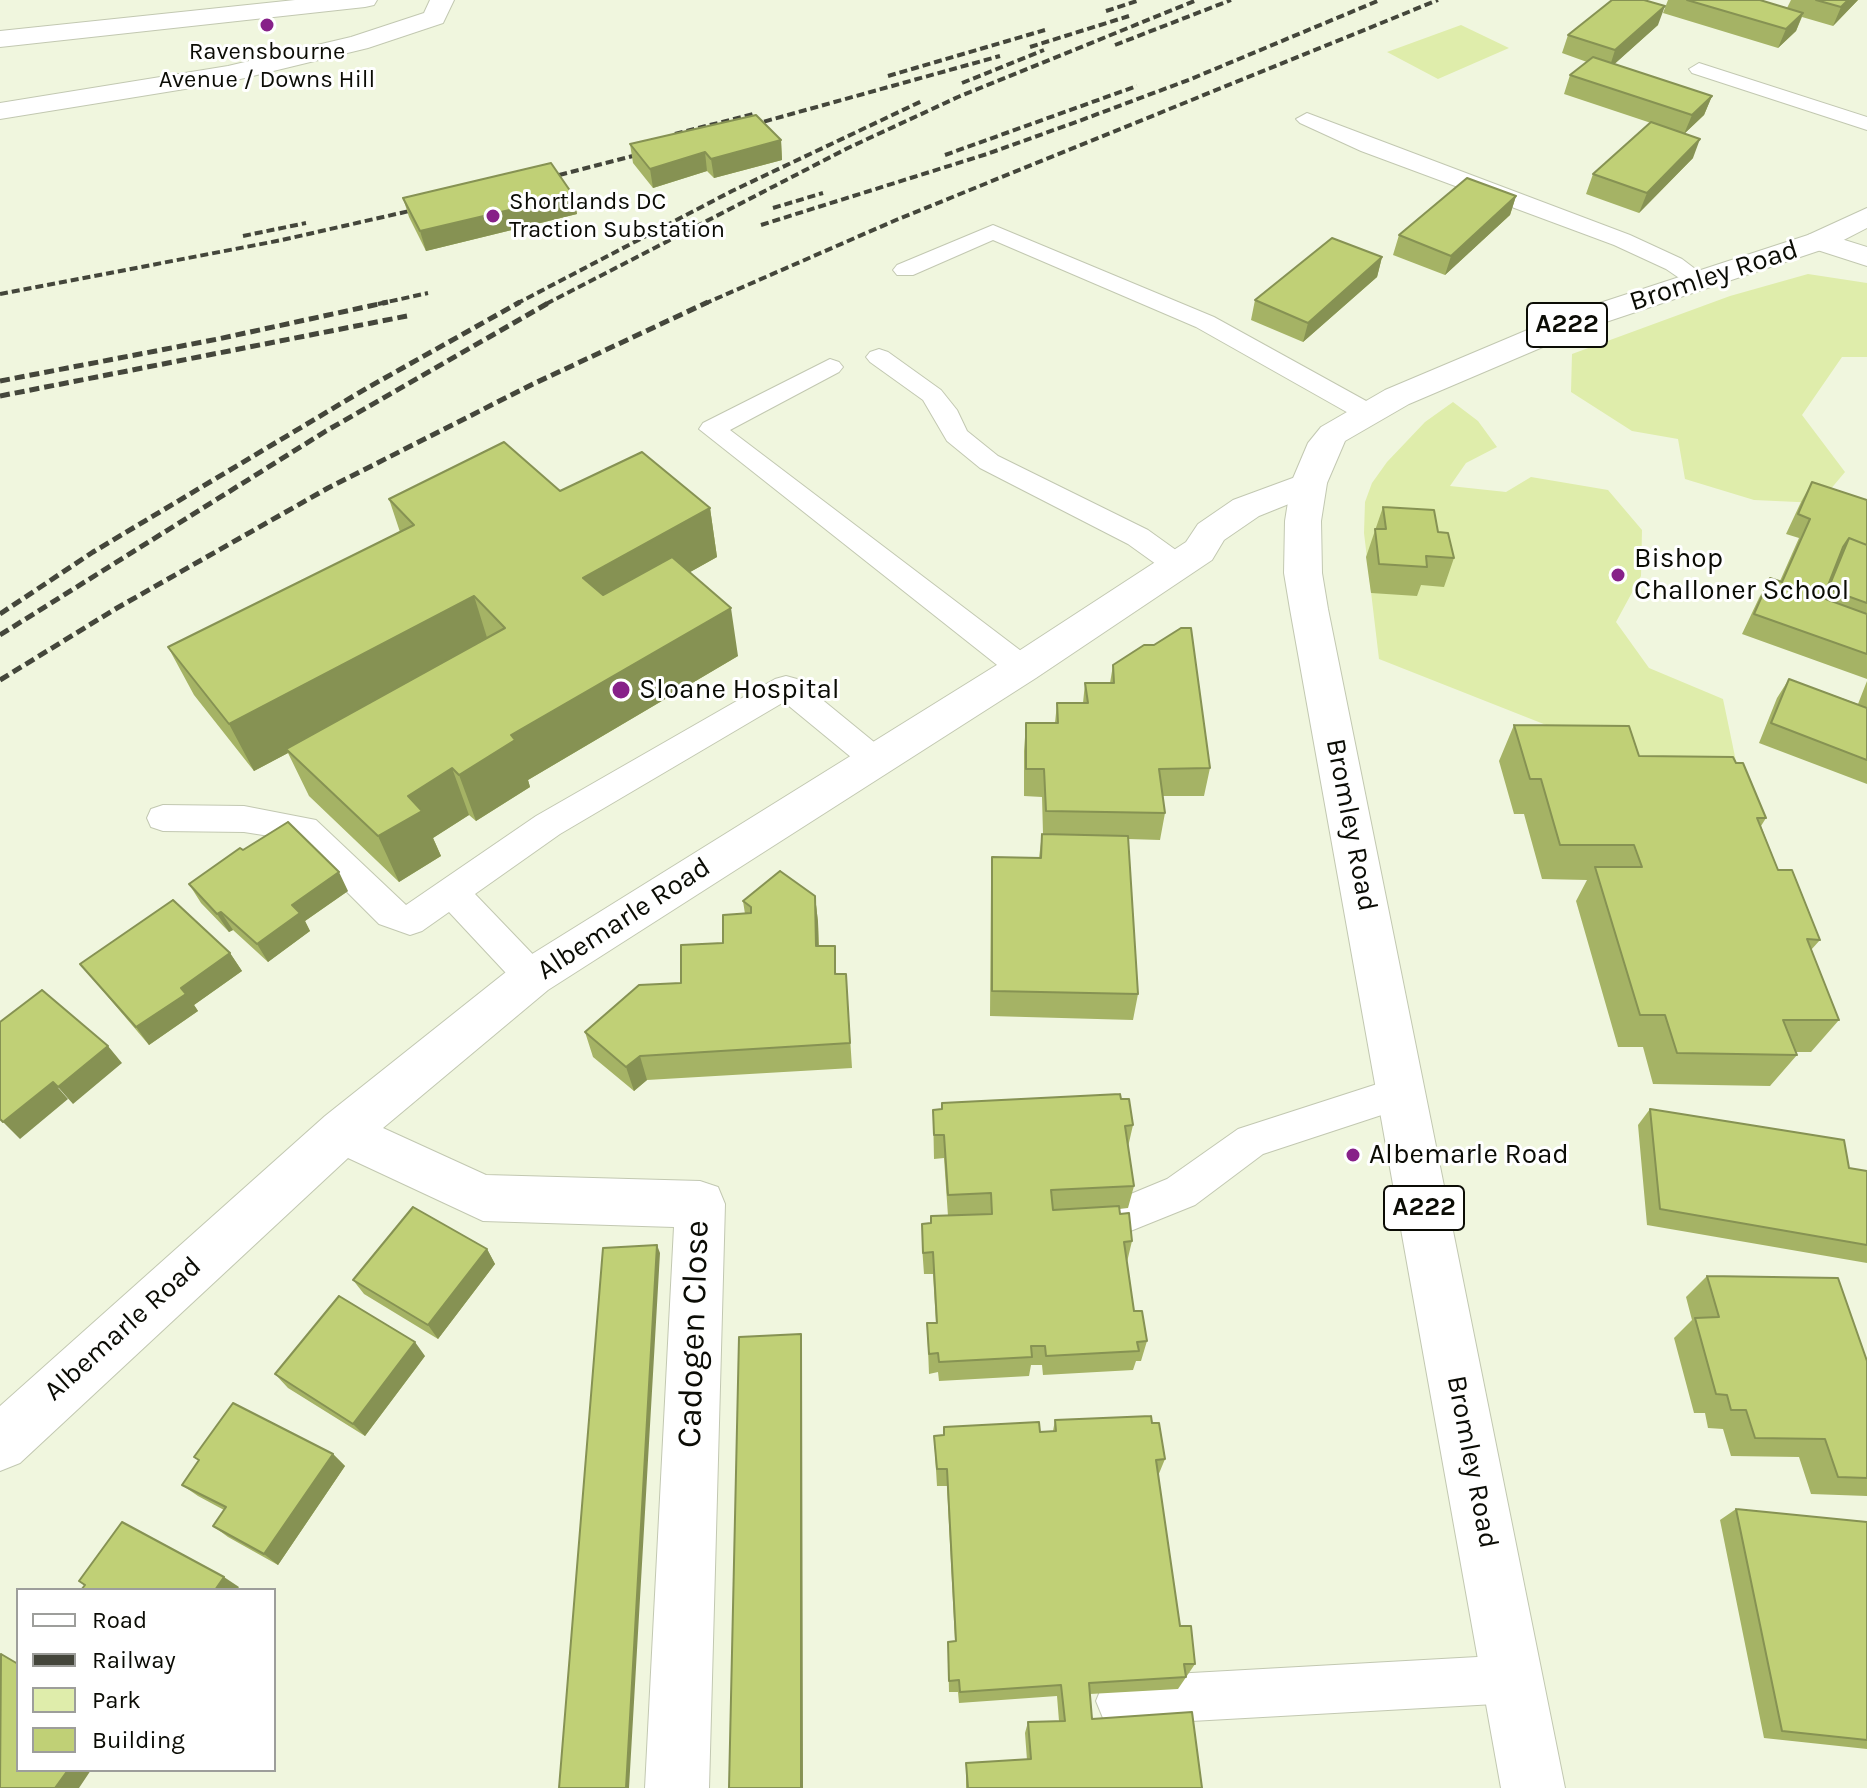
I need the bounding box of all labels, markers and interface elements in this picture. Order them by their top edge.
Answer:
marker: Ravensbourne Avenue / Downs Hill [258,16,276,34]
place label: Ravensbourne Avenue / Downs Hill [159,38,375,94]
place label: Shortlands DC Traction Substation [509,188,725,244]
marker: Shortlands DC Traction Substation [484,207,502,225]
street label: Bromley Road [1625,233,1803,319]
road number: A222 [1527,303,1607,347]
place label: Bishop Challoner School [1634,542,1849,608]
marker: Bishop Challoner School [1609,566,1627,584]
place label: Sloane Hospital [639,673,840,707]
marker: Sloane Hospital [610,679,632,701]
street label: Bromley Road [1318,736,1384,914]
street label: Albemarle Road [531,850,717,988]
place label: Albemarle Road [1369,1138,1569,1172]
marker: Albemarle Road [1344,1146,1362,1164]
road number: A222 [1384,1186,1464,1230]
street label: Cadogen Close [670,1219,718,1449]
street label: Albemarle Road [37,1250,209,1408]
street label: Bromley Road [1439,1373,1505,1551]
legend [16,1588,276,1772]
text: Road [92,1606,147,1634]
text: Railway [92,1646,176,1674]
text: Park [92,1686,141,1714]
text: Building [92,1726,185,1754]

